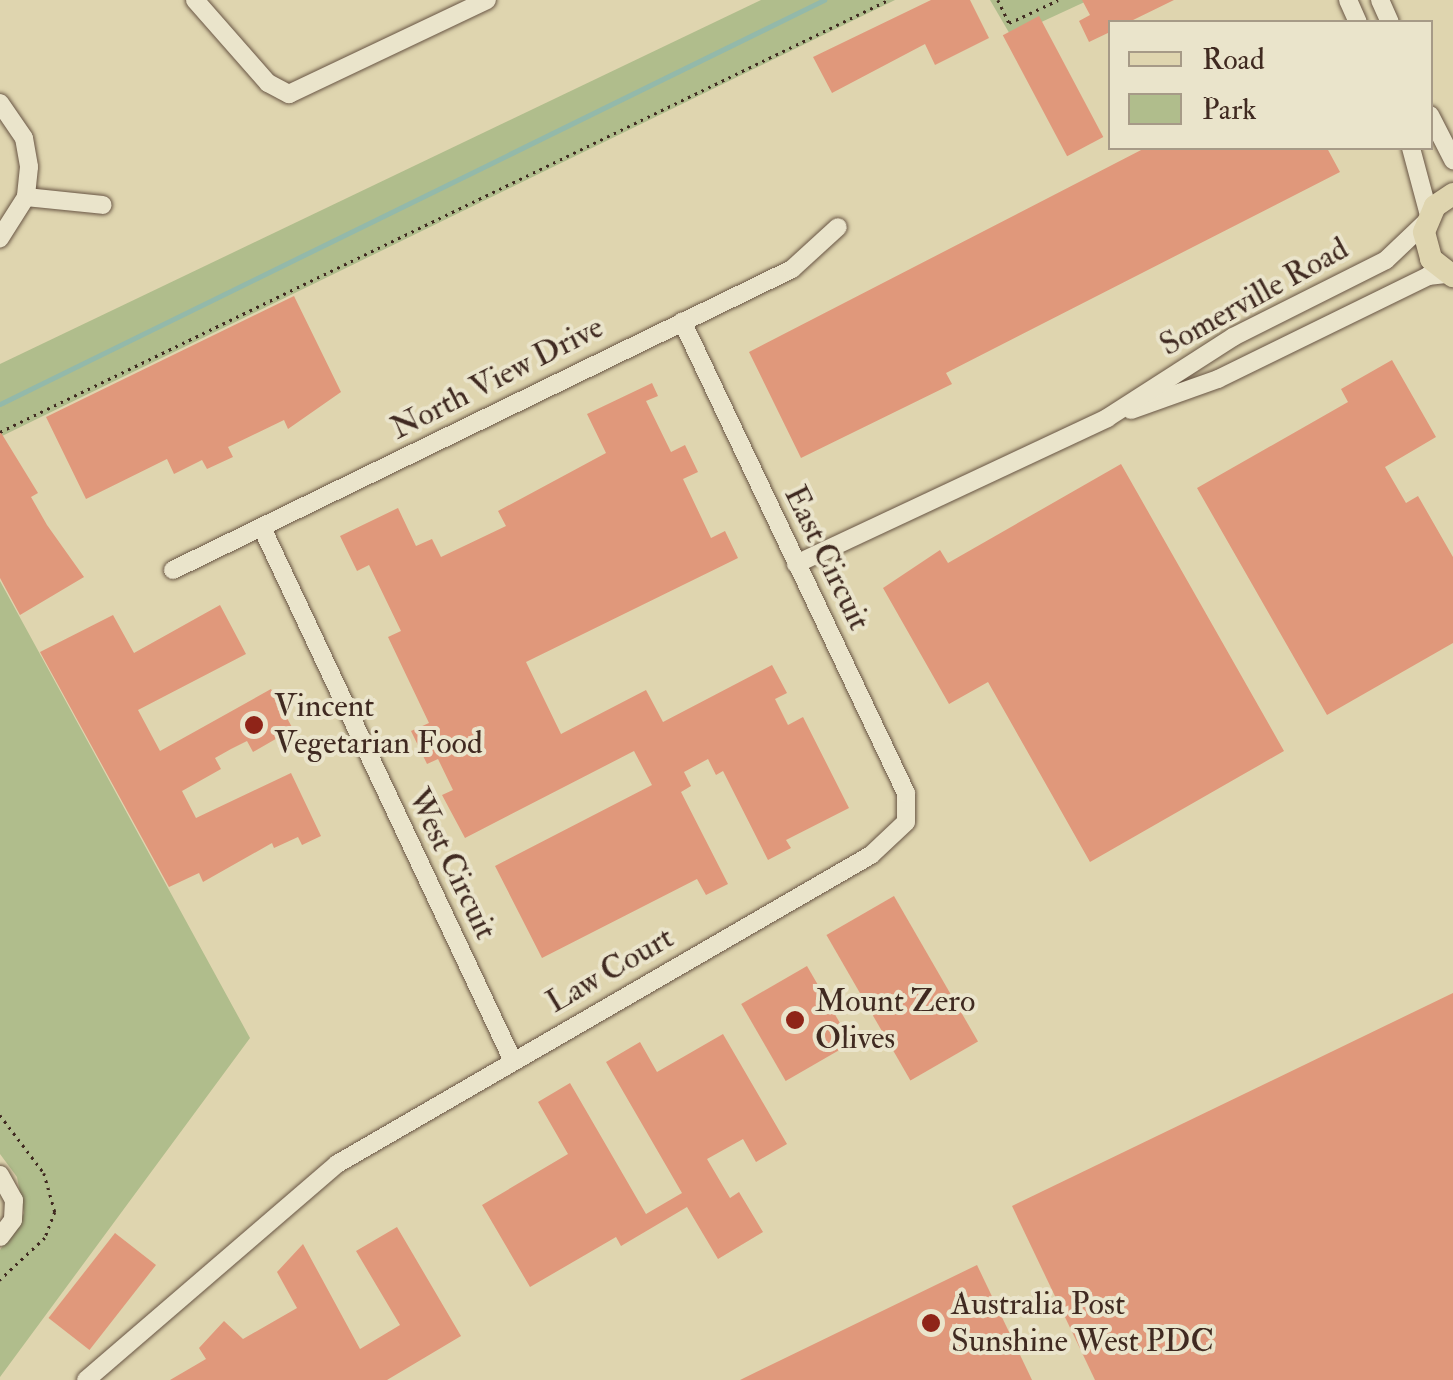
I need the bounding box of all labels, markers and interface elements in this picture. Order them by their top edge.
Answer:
legend [1108,20,1433,150]
text: Road [1202,41,1265,78]
text: Park [1202,91,1257,128]
street label: Somerville Road [1153,230,1355,364]
street label: North View Drive [384,308,610,448]
street label: East Circuit [776,480,878,636]
place label: Vincent Vegetarian Food [274,688,483,763]
marker: Vincent Vegetarian Food [243,714,265,736]
street label: West Circuit [399,782,505,946]
street label: Law Court [540,918,680,1022]
place label: Mount Zero Olives [815,983,975,1058]
marker: Mount Zero Olives [784,1009,806,1031]
place label: Australia Post Sunshine West PDC [951,1286,1214,1361]
marker: Australia Post Sunshine West PDC [920,1312,942,1334]

